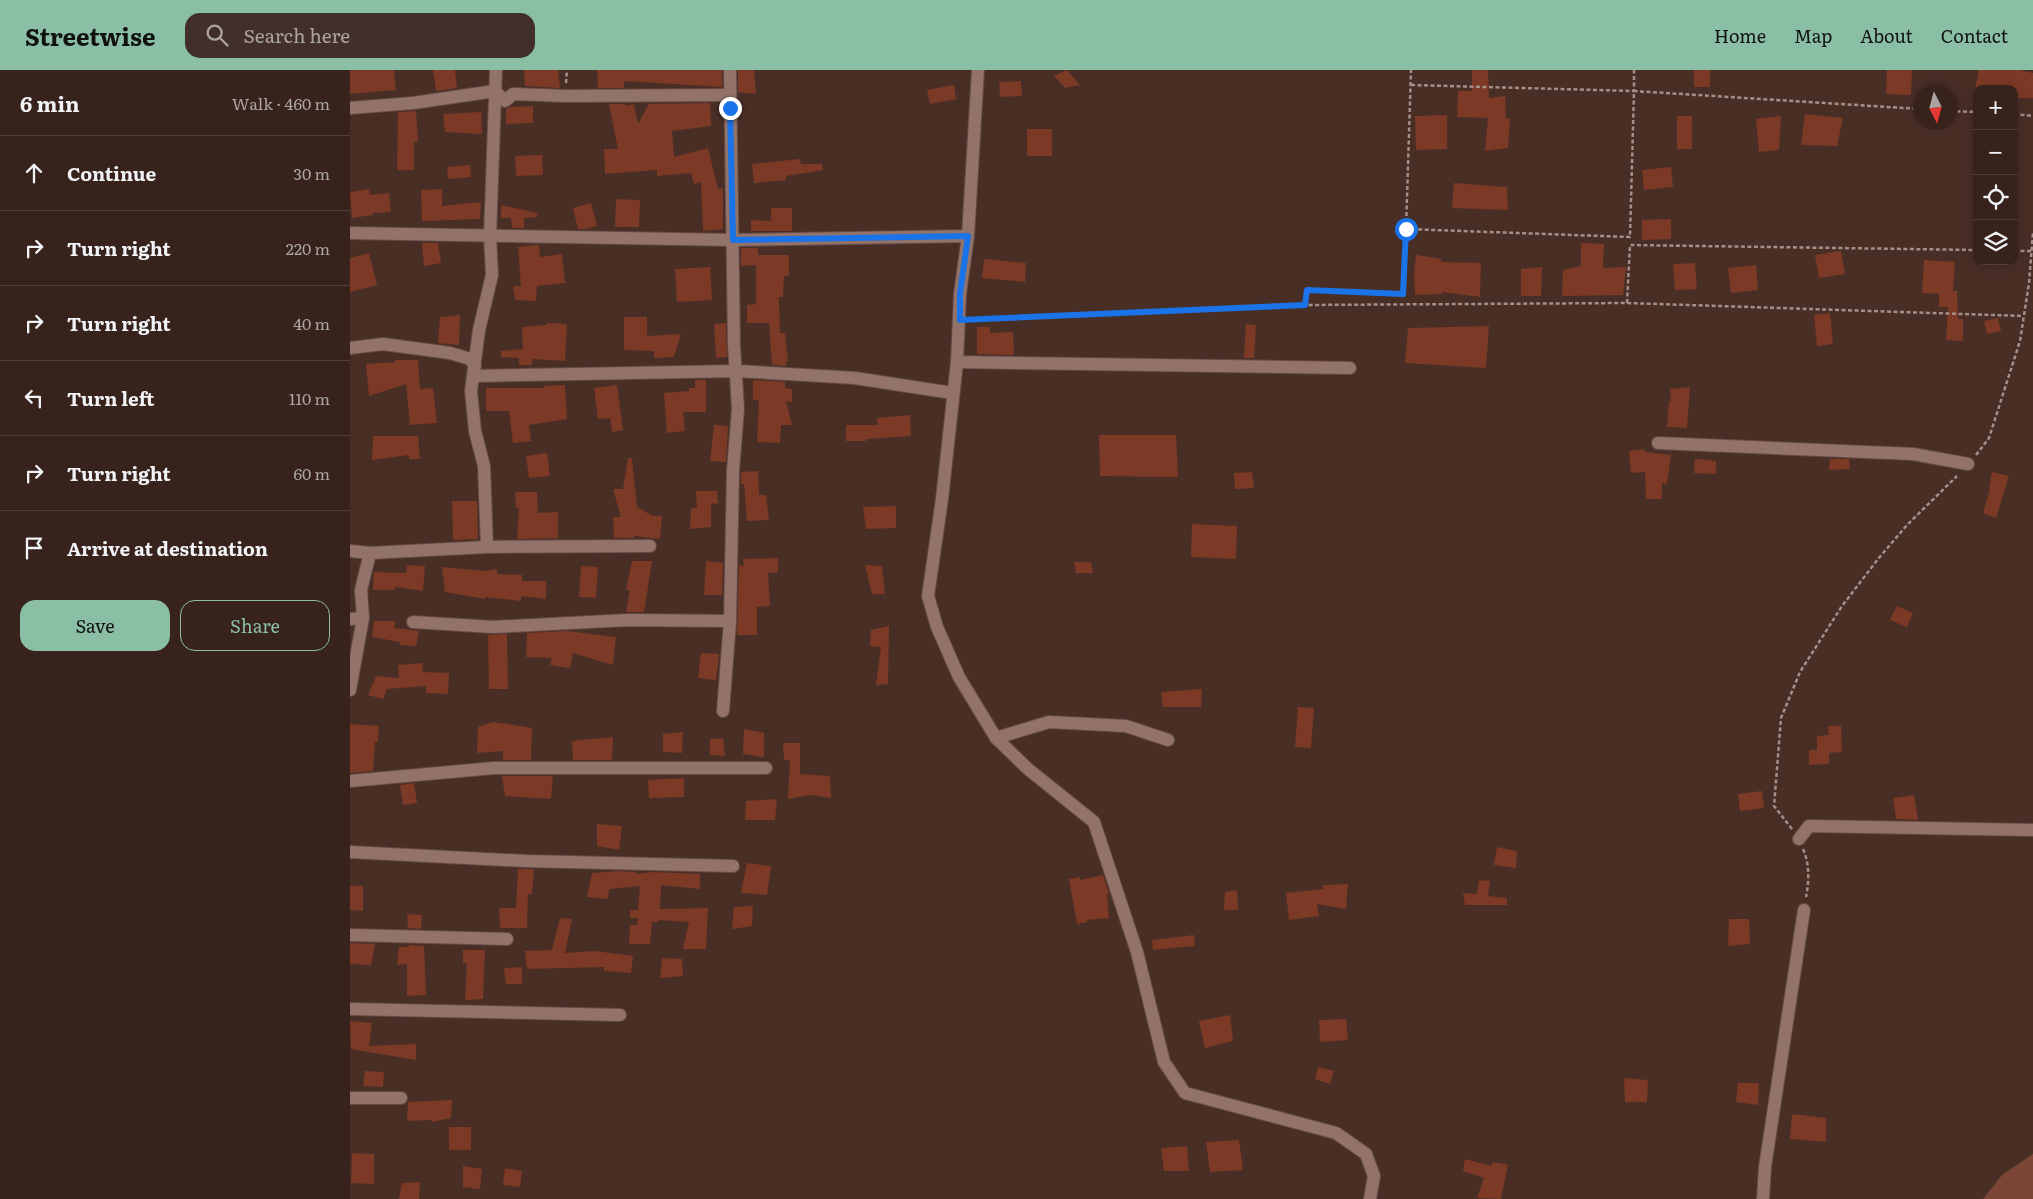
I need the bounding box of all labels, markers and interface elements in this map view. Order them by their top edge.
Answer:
search box [185,13,535,58]
text: Streetwise [25,18,155,53]
icon: search [203,21,231,49]
text: Search here [243,21,350,49]
text: Home [1714,22,1766,49]
text: Map [1794,22,1832,49]
text: About [1860,22,1913,49]
text: Contact [1941,22,2008,49]
north arrow [1913,85,1958,130]
map controls [1973,85,2018,265]
button: + [1973,85,2018,130]
text: 6 min [20,87,80,118]
text: Walk · 460 m [232,91,330,115]
route end [719,97,742,120]
button: − [1973,130,2018,175]
icon: ahead [20,159,48,187]
text: Continue [67,159,156,187]
text: 30 m [293,161,330,185]
button: locate [1973,175,2018,220]
route start [1395,218,1418,241]
button: layers [1973,220,2018,265]
icon: right [20,234,48,262]
text: Turn right [67,234,171,262]
text: 220 m [286,236,330,260]
icon: right [20,309,48,337]
text: Turn right [67,309,171,337]
text: 40 m [293,311,330,335]
icon: left [20,384,48,412]
text: Turn left [67,384,154,412]
text: 110 m [289,386,330,410]
icon: right [20,459,48,487]
text: Turn right [67,459,171,487]
text: 60 m [293,461,330,485]
icon: arrive [20,534,48,562]
text: Arrive at destination [67,534,268,562]
button: Save [20,600,170,651]
button: Share [180,600,330,651]

